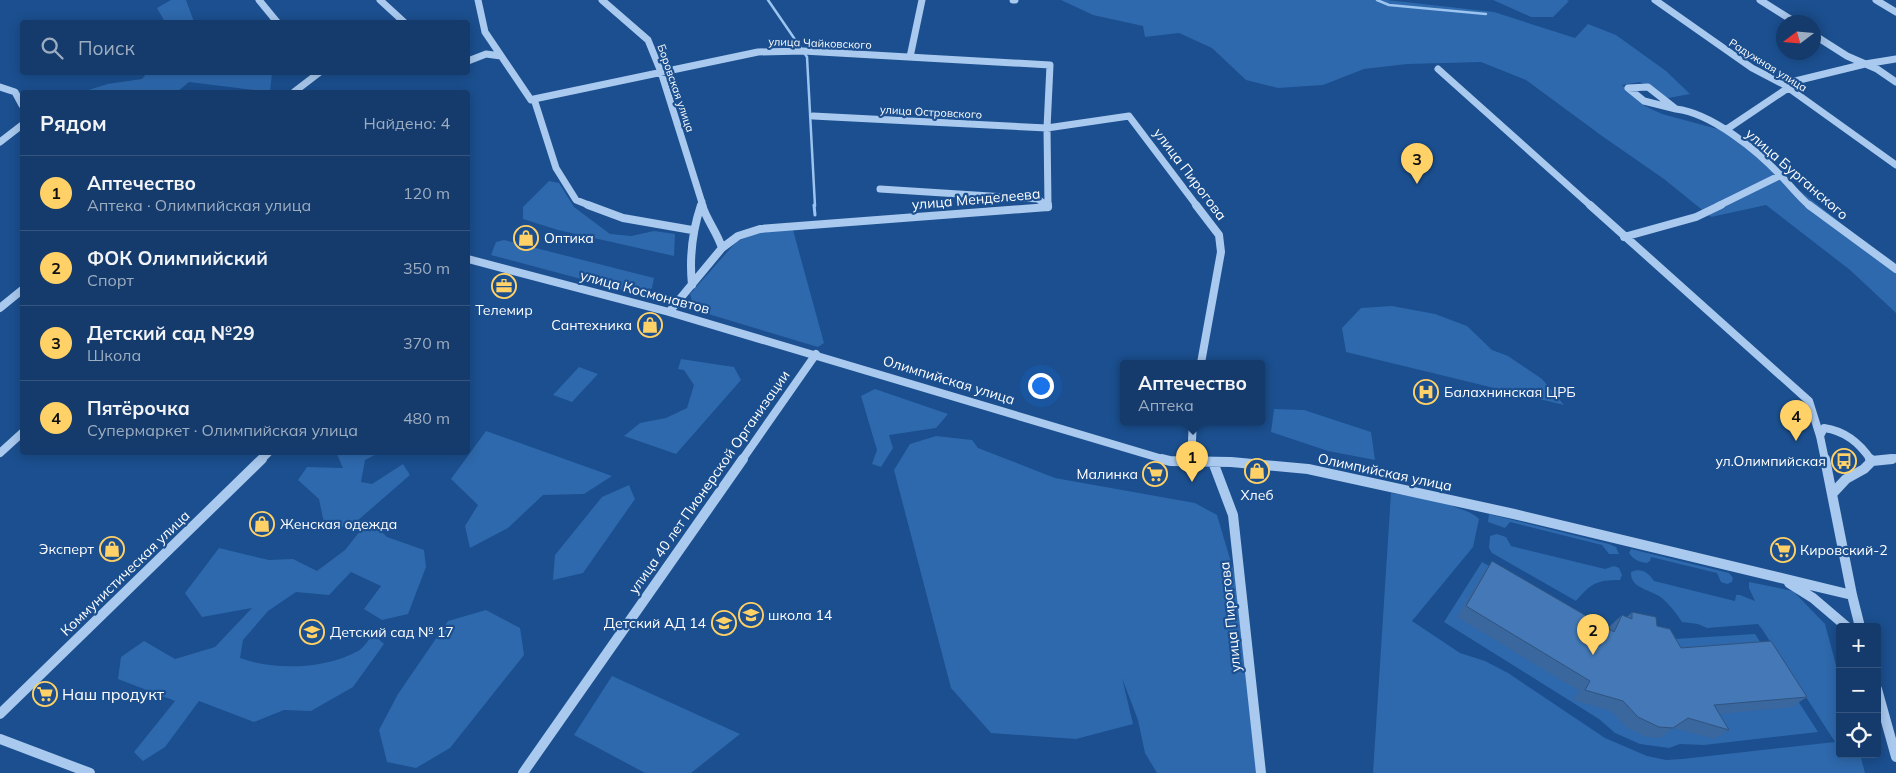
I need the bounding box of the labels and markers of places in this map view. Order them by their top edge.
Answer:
pin: 3 [1401,143,1433,184]
shop icon: Оптика [513,225,539,251]
place label: Оптика [544,229,594,247]
office icon: Телемир [491,273,517,299]
place label: Телемир [475,301,533,319]
shop icon: Сантехника [637,312,663,338]
place label: Сантехника [551,316,632,334]
hospital icon: Балахнинская ЦРБ [1413,379,1439,405]
place label: Балахнинская ЦРБ [1444,383,1576,401]
pin: 4 [1780,400,1812,441]
pin: 1 [1176,441,1208,482]
bus stop icon: ул.Олимпийская [1831,448,1857,474]
place label: ул.Олимпийская [1715,452,1826,470]
shop icon: Хлеб [1244,458,1270,484]
supermarket icon: Малинка [1142,461,1168,487]
place label: Малинка [1076,465,1138,483]
place label: Хлеб [1240,486,1274,504]
shop icon: Женская одежда [249,511,275,537]
place label: Женская одежда [280,515,397,533]
shop icon: Эксперт [99,536,125,562]
supermarket icon: Кировский-2 [1770,537,1796,563]
place label: Эксперт [39,540,95,558]
place label: Кировский-2 [1800,541,1888,559]
school or university icon: школа 14 [738,602,764,628]
place label: школа 14 [768,606,833,624]
school or university icon: Детский АД 14 [711,610,737,636]
place label: Детский АД 14 [604,614,707,632]
pin: 2 [1577,614,1609,655]
school or university icon: Детский сад № 17 [299,619,325,645]
place label: Детский сад № 17 [330,623,454,641]
supermarket icon: Наш продукт [32,681,58,707]
place label: Наш продукт [62,684,165,704]

